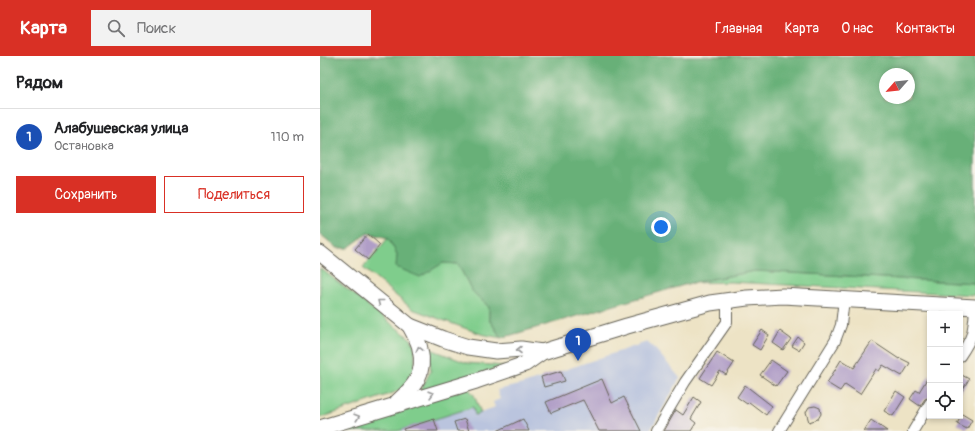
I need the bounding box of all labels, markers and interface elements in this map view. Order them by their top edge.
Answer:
search box [91,10,371,46]
text: Карта [20,16,67,40]
icon: search [105,17,127,39]
text: Поиск [137,19,176,38]
text: Главная [715,20,762,37]
text: Карта [784,20,819,37]
text: О нас [841,20,874,37]
text: Контакты [896,20,955,37]
north arrow [879,68,915,104]
text: Рядом [16,72,63,93]
text: Алабушевская улица [54,119,189,138]
text: 1 [26,129,32,145]
text: 110 m [271,129,304,145]
text: Остановка [54,138,114,154]
button: Сохранить [16,176,156,213]
button: Поделиться [164,176,304,213]
your location [651,217,671,237]
one-way arrow [377,299,384,306]
map controls [927,311,963,419]
button: + [927,311,963,347]
pin: 1 [565,328,591,361]
one-way arrow [416,345,424,352]
one-way arrow [516,345,522,354]
button: − [927,347,963,383]
button: locate [927,383,963,419]
one-way arrow [427,390,434,399]
one-way arrow [353,413,360,422]

